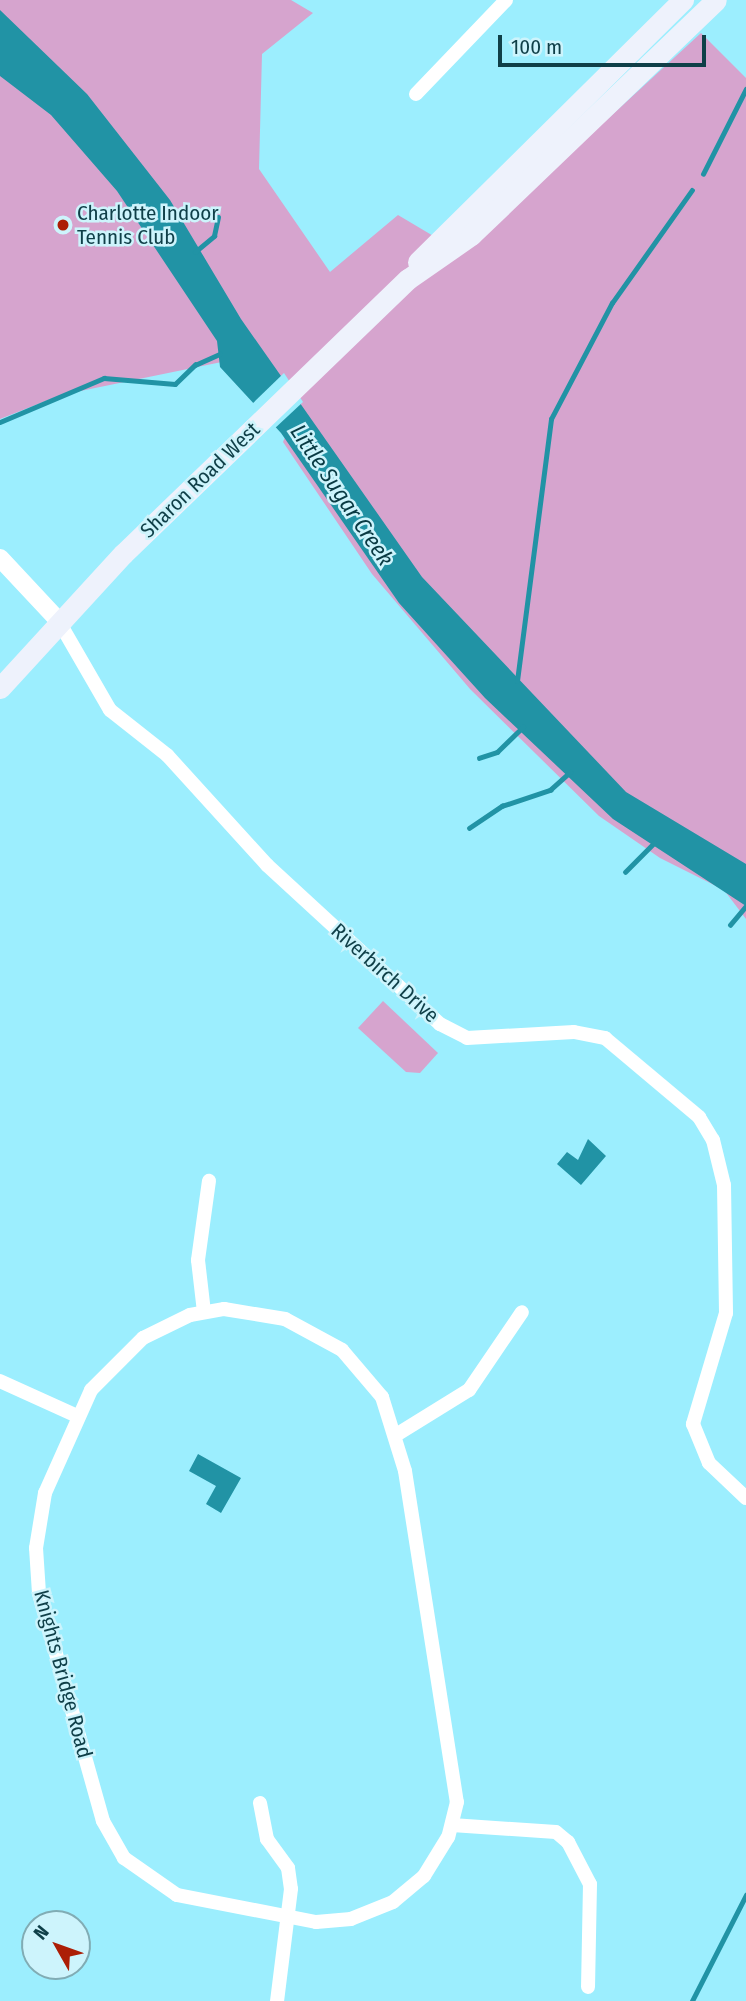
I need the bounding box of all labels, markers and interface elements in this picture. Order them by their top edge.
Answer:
scale bar [501,21,709,65]
text: 100 m [511,34,562,60]
place label: Charlotte Indoor Tennis Club [77,200,219,250]
marker: Charlotte Indoor Tennis Club [55,217,71,233]
street label: Sharon Road West [135,417,265,543]
water label: Little Sugar Creek [284,419,400,571]
street label: Riverbirch Drive [326,918,444,1028]
street label: Knights Bridge Road [28,1587,98,1761]
north arrow [21,1910,91,1980]
text: N [29,1921,54,1944]

